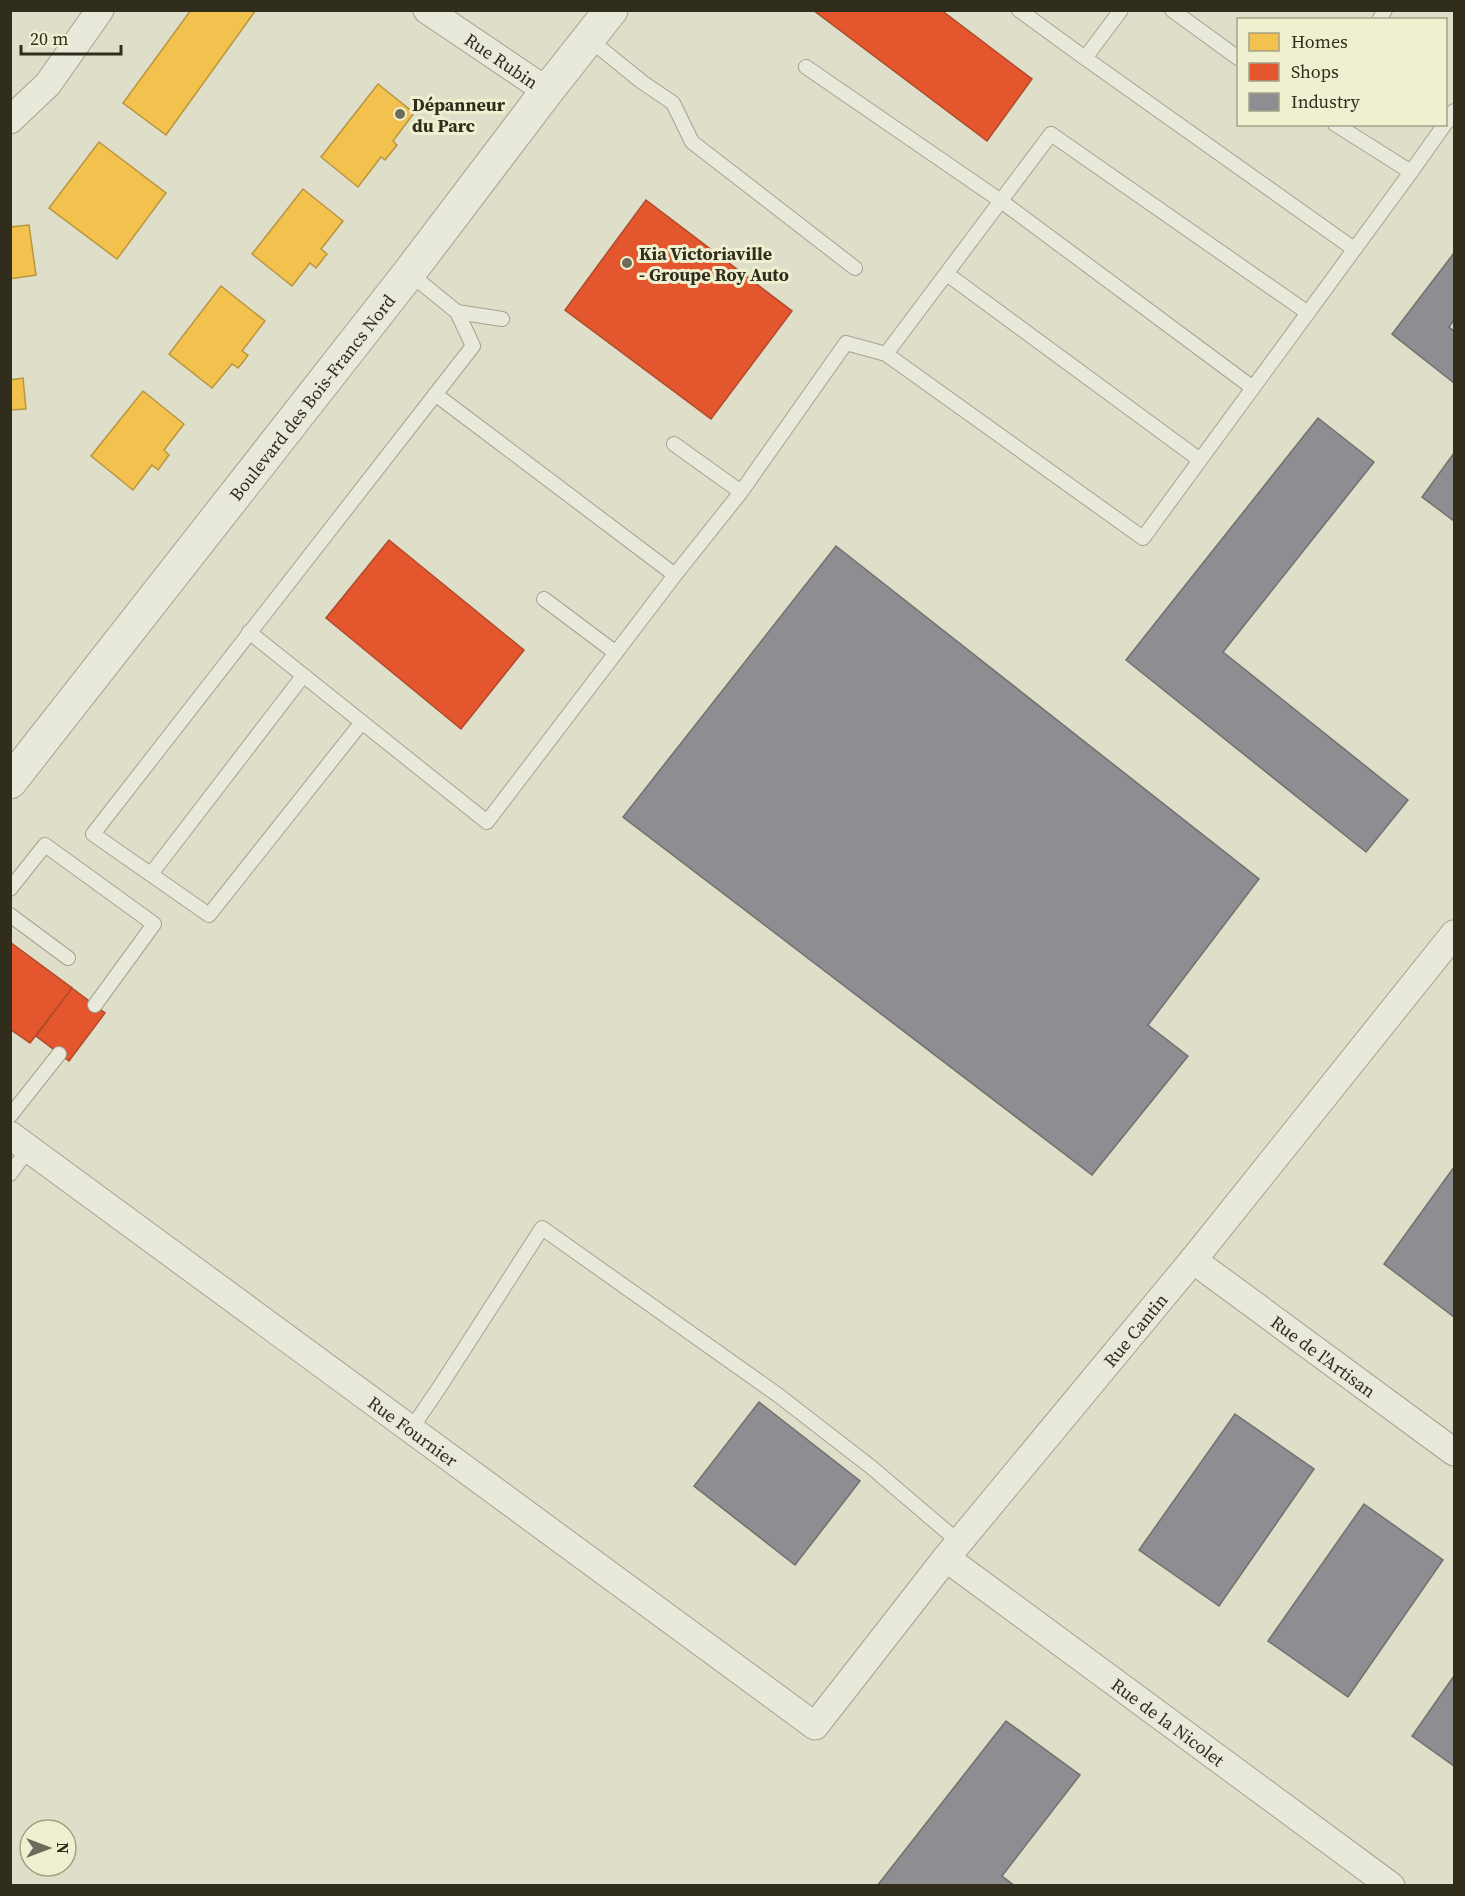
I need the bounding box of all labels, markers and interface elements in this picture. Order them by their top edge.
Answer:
scale bar [21,18,122,56]
legend [1237,18,1447,126]
text: 20 m [30,26,68,51]
street label: Rue Rubin [460,27,543,94]
text: Homes [1291,29,1348,54]
text: Shops [1291,59,1339,84]
text: Industry [1291,89,1361,114]
place label: Dépanneur du Parc [412,92,506,138]
marker: Dépanneur du Parc [393,107,407,121]
place label: Kia Victoriaville - Groupe Roy Auto [639,241,789,287]
marker: Kia Victoriaville - Groupe Roy Auto [620,256,634,270]
street label: Boulevard des Bois-Francs Nord [223,289,400,506]
street label: Rue Cantin [1097,1288,1173,1372]
street label: Rue de l'Artisan [1266,1309,1381,1403]
street label: Rue Fournier [363,1389,463,1473]
street label: Rue de la Nicolet [1106,1672,1230,1772]
north arrow [18,1818,78,1878]
text: N [52,1842,74,1854]

